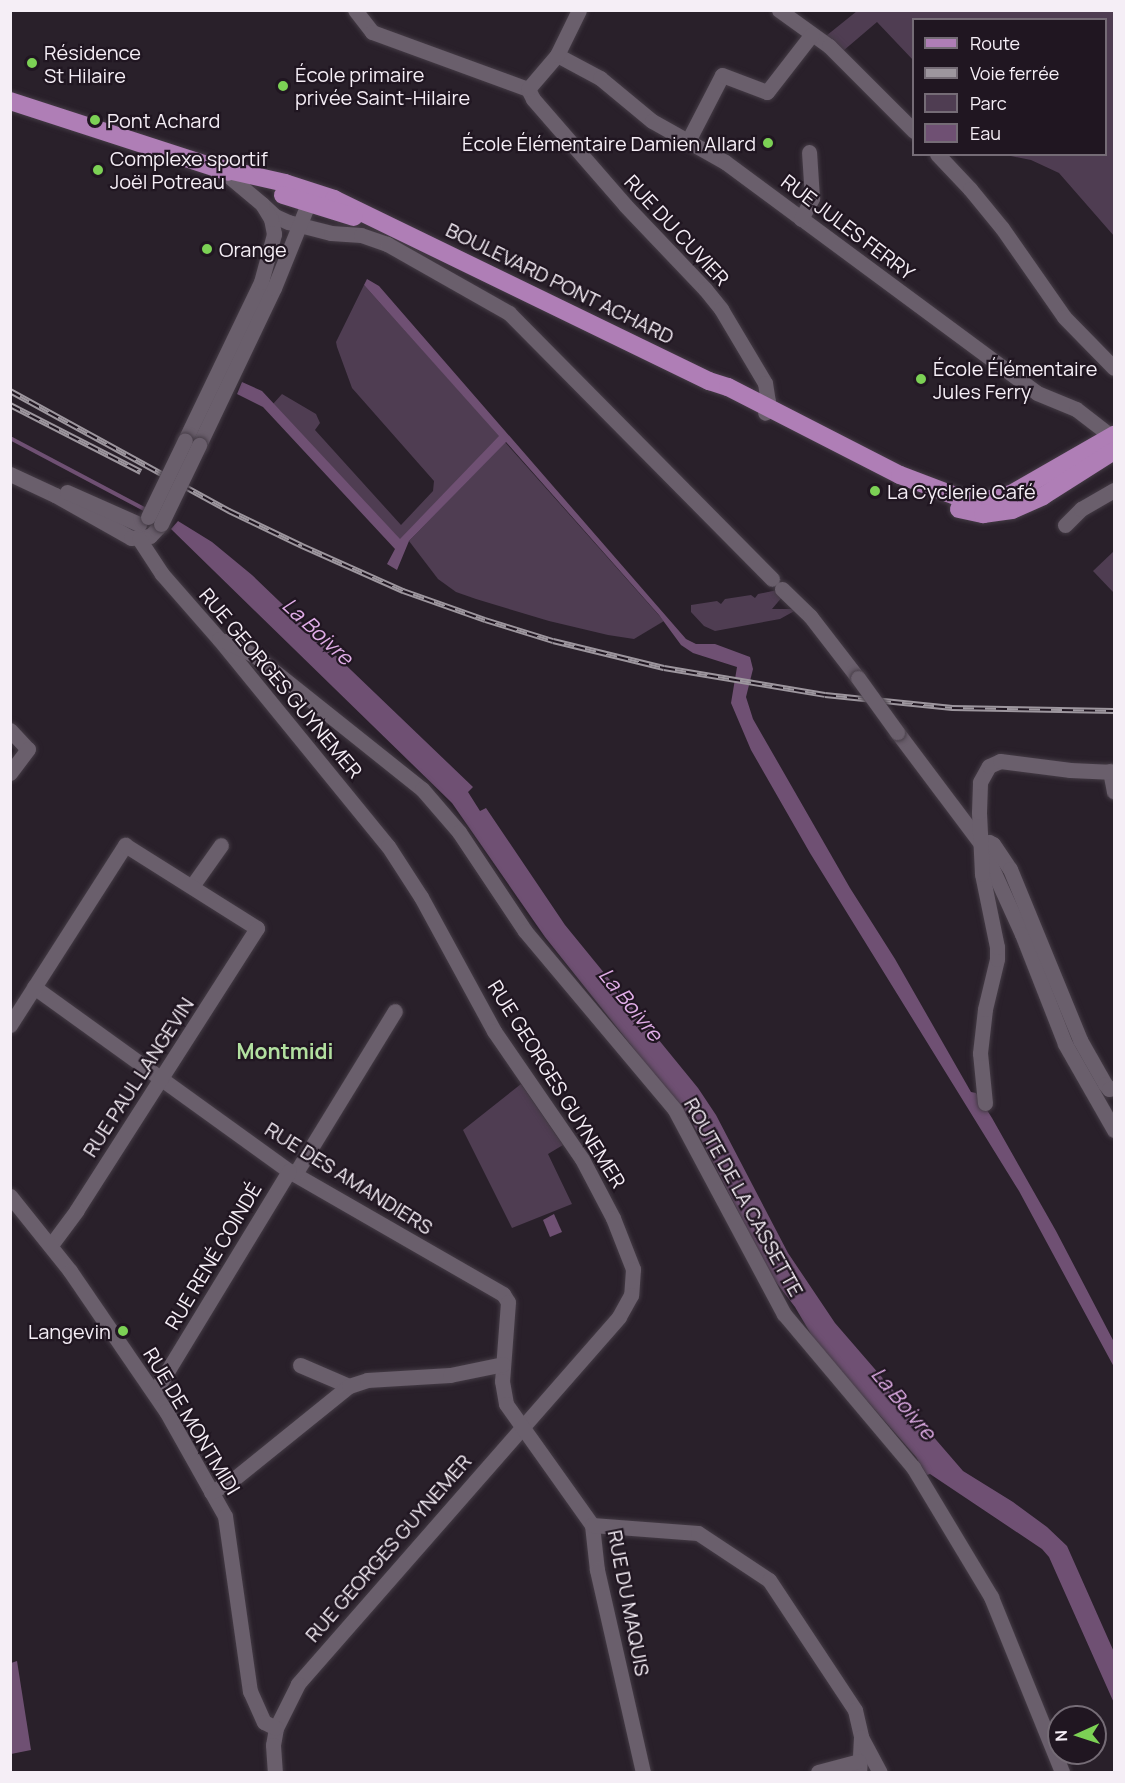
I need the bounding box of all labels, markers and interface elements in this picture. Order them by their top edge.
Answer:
legend [912,18,1107,156]
text: Route [970,31,1020,55]
place label: Résidence St Hilaire [44,40,141,87]
marker: Résidence St Hilaire [25,56,39,70]
text: Voie ferrée [970,61,1059,85]
place label: École primaire privée Saint-Hilaire [295,62,470,109]
marker: École primaire privée Saint-Hilaire [276,79,290,93]
text: Parc [970,91,1007,115]
place label: Pont Achard [107,108,220,132]
marker: Pont Achard [88,113,102,127]
text: Eau [970,121,1001,145]
place label: École Élémentaire Damien Allard [462,131,756,155]
marker: École Élémentaire Damien Allard [761,136,775,150]
place label: Complexe sportif Joël Potreau [110,146,268,193]
marker: Complexe sportif Joël Potreau [91,163,105,177]
street label: RUE JULES FERRY [777,169,919,285]
street label: RUE DU CUVIER [620,170,734,290]
street label: BOULEVARD PONT ACHARD [442,217,678,349]
place label: Orange [219,237,287,261]
marker: Orange [200,242,214,256]
place label: École Élémentaire Jules Ferry [933,356,1097,403]
marker: École Élémentaire Jules Ferry [914,372,928,386]
place label: La Cyclerie Café [887,479,1036,503]
marker: La Cyclerie Café [868,484,882,498]
street label: RUE GEORGES GUYNEMER [195,583,367,783]
water label: La Boivre [278,592,358,670]
water label: La Boivre [594,962,668,1046]
street label: RUE GEORGES GUYNEMER [483,976,631,1192]
street label: RUE PAUL LANGEVIN [77,992,199,1162]
district label: Montmidi [237,1038,333,1064]
street label: ROUTE DE LA CASSETTE [679,1094,809,1300]
street label: RUE DES AMANDIERS [261,1117,437,1239]
street label: RUE RENÉ COINDÉ [160,1178,266,1334]
place label: Langevin [28,1319,111,1343]
marker: Langevin [116,1324,130,1338]
street label: RUE DE MONTMIDI [139,1343,245,1499]
water label: La Boivre [866,1362,942,1444]
street label: RUE GEORGES GUYNEMER [300,1449,476,1647]
street label: RUE DU MAQUIS [603,1528,655,1678]
north arrow [1047,1705,1107,1765]
text: N [1050,1730,1072,1742]

